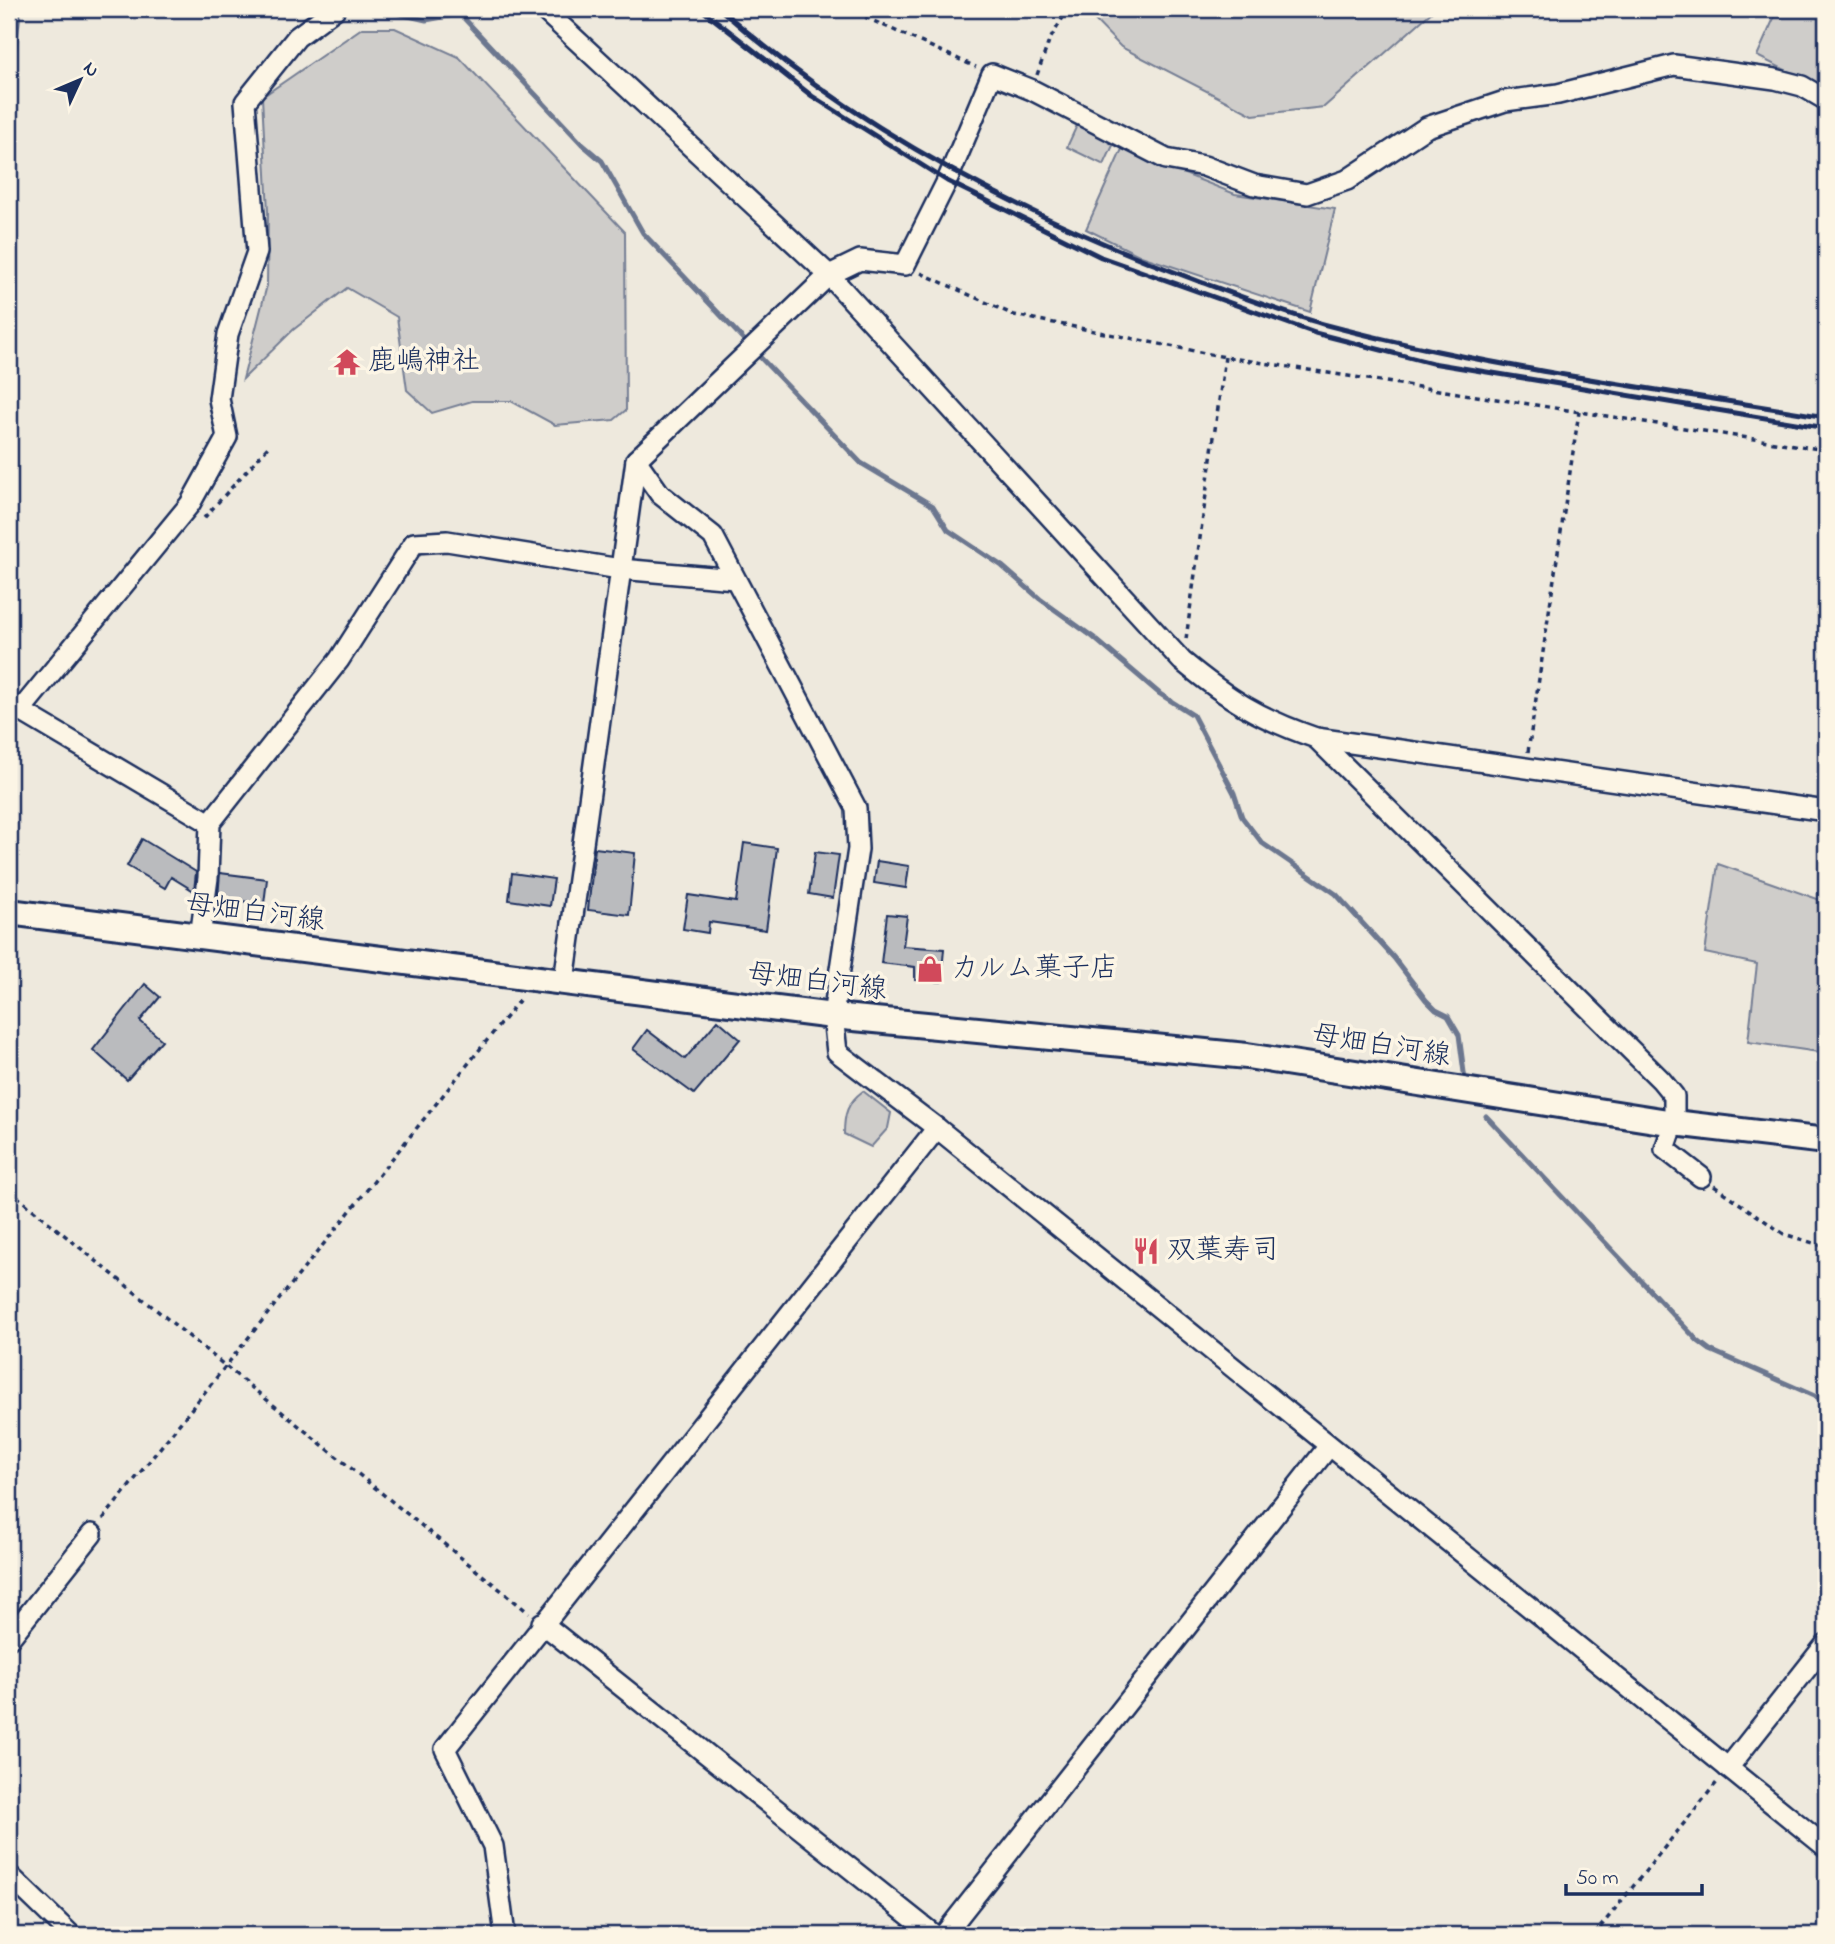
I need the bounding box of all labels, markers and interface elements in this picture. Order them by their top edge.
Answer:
north arrow [46,46,116,116]
text: N [76,56,105,84]
place label: 鹿嶋神社 [368,342,480,383]
temple icon: 鹿嶋神社 [332,347,362,377]
street label: 母畑白河線 [183,885,327,943]
place label: カルム菓子店 [951,949,1118,990]
street label: 母畑白河線 [745,954,889,1012]
shop icon: カルム菓子店 [915,954,945,984]
street label: 母畑白河線 [1309,1016,1453,1078]
place label: 双葉寿司 [1167,1231,1279,1272]
restaurant icon: 双葉寿司 [1131,1236,1161,1266]
scale bar [1566,1853,1702,1897]
text: 50 m [1576,1864,1619,1894]

